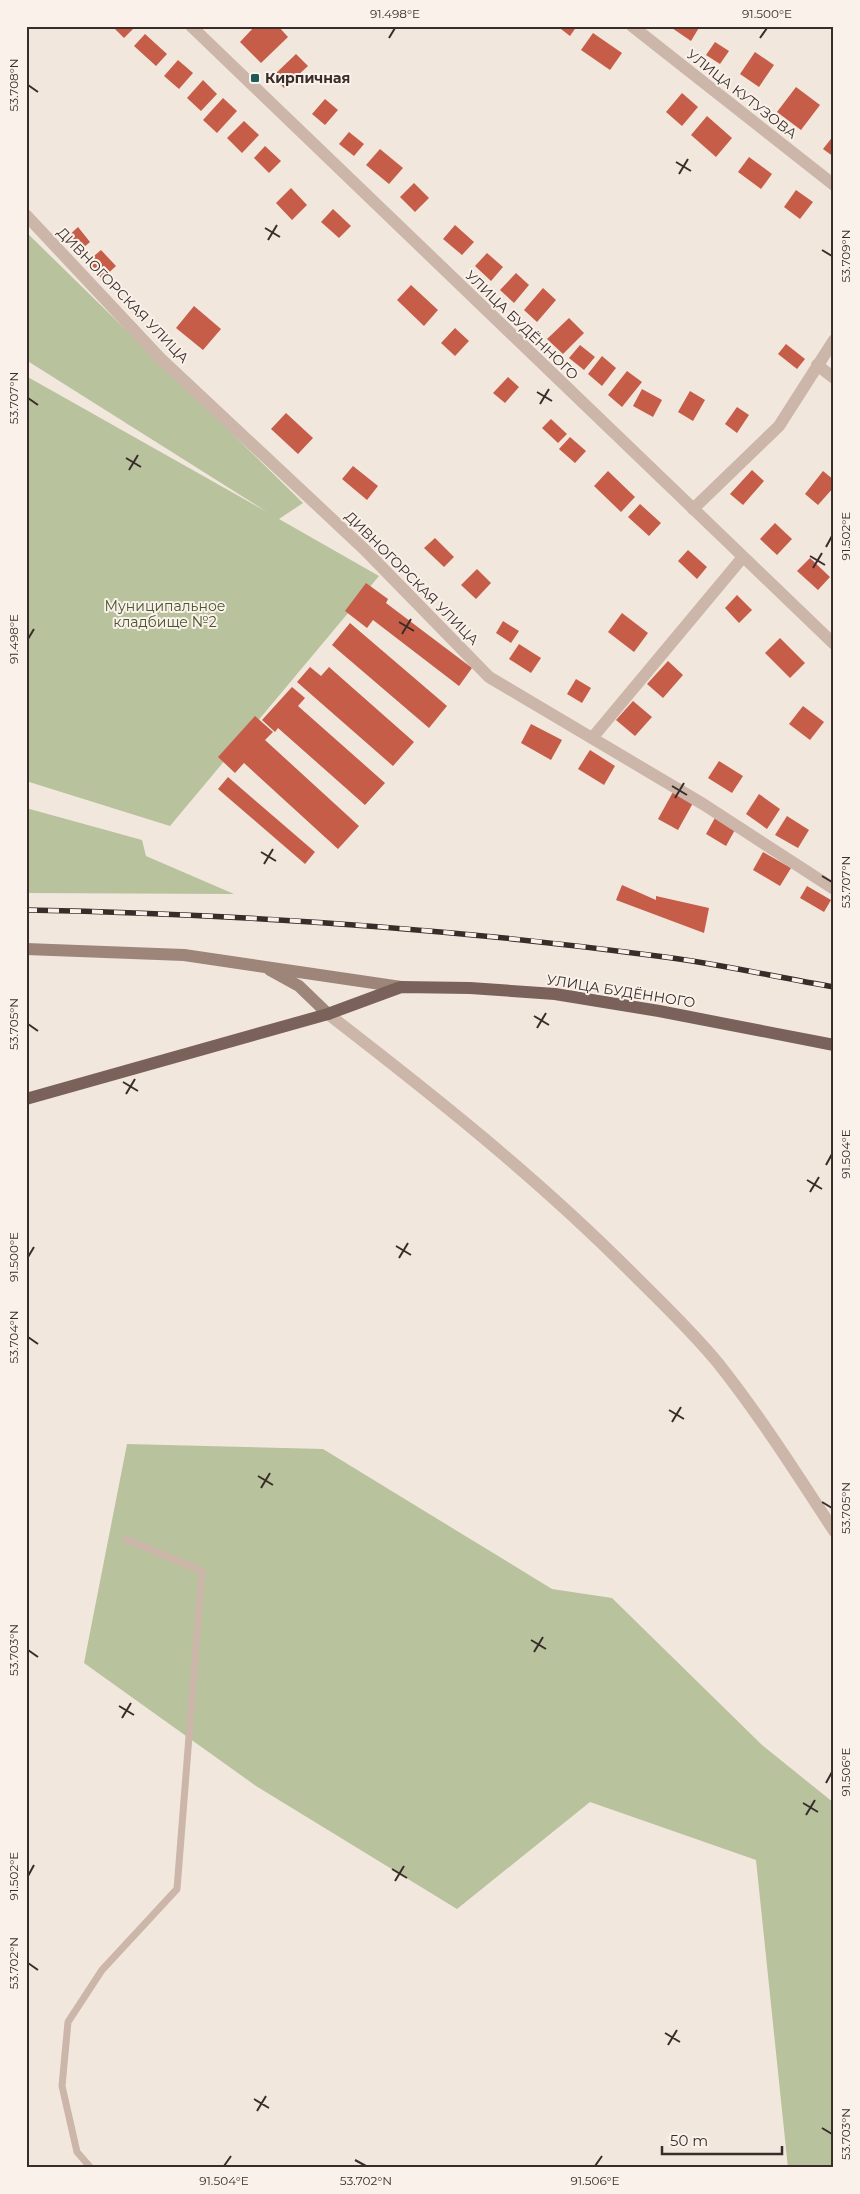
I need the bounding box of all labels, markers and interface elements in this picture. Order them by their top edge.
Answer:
text: 91.498°E [370,6,420,21]
text: 91.500°E [742,6,792,21]
street label: УЛИЦА КУТУЗОВА [683,45,801,143]
text: 53.708°N [6,58,21,112]
place label: Кирпичная [265,69,350,87]
marker: Кирпичная [249,72,261,84]
street label: ДИВНОГОРСКАЯ УЛИЦА [53,223,193,367]
text: 53.709°N [838,230,853,282]
street label: УЛИЦА БУДЁННОГО [462,266,582,384]
text: 53.707°N [6,372,21,424]
street label: ДИВНОГОРСКАЯ УЛИЦА [341,507,483,649]
text: 91.502°E [838,512,853,560]
park label: Муниципальное кладбище №2 [105,597,225,631]
text: 91.498°E [6,614,21,664]
text: 53.707°N [838,856,853,908]
street label: УЛИЦА БУДЁННОГО [545,970,697,1012]
text: 53.705°N [6,998,21,1050]
text: 91.504°E [838,1129,853,1179]
text: 91.500°E [6,1232,21,1282]
text: 53.704°N [6,1310,21,1364]
text: 53.705°N [838,1482,853,1534]
text: 53.703°N [6,1624,21,1676]
text: 91.506°E [838,1747,853,1797]
text: 91.502°E [6,1852,21,1900]
text: 53.702°N [6,1937,21,1989]
text: 53.703°N [838,2108,853,2160]
scale bar [662,2124,782,2156]
text: 50 m [670,2131,708,2150]
text: 91.504°E [199,2173,249,2188]
text: 53.702°N [340,2173,392,2188]
text: 91.506°E [570,2173,620,2188]

